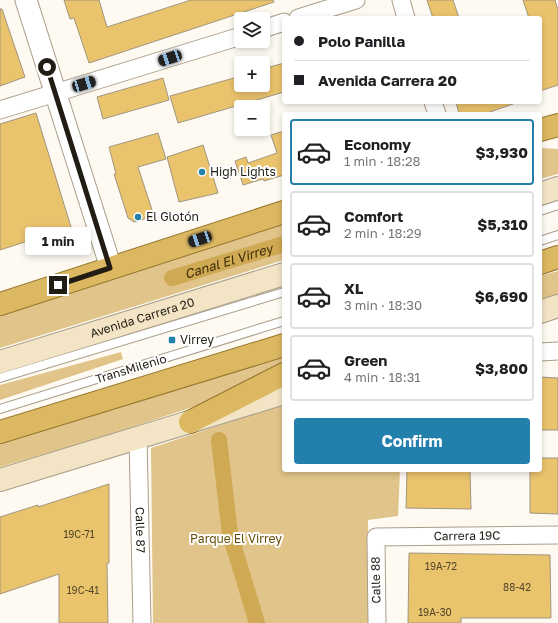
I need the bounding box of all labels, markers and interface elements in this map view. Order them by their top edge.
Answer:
map controls [234,12,270,136]
button: layers [234,12,270,48]
text: Polo Panilla [318,32,405,50]
car [157,49,183,67]
button: + [234,56,270,92]
route start [38,58,56,76]
text: Avenida Carrera 20 [318,71,457,89]
car [71,75,97,93]
button: − [234,100,270,136]
icon: car [296,134,332,170]
text: Economy [344,135,411,153]
text: $3,930 [476,143,528,161]
text: 1 min · 18:28 [344,153,421,169]
place label: High Lights [210,164,276,179]
marker: High Lights [197,167,207,177]
icon: car [296,206,332,242]
text: Comfort [344,207,403,225]
place label: El Glotón [146,209,199,224]
marker: El Glotón [133,212,143,222]
text: $5,310 [477,215,528,233]
text: 2 min · 18:29 [344,225,422,241]
callout: 1 min [25,227,91,255]
car [187,230,213,248]
text: 1 min [42,233,74,249]
water label: Canal El Virrey [183,239,276,282]
route end [49,276,67,294]
icon: car [296,278,332,314]
text: XL [344,279,363,297]
text: $6,690 [475,287,528,305]
street label: Avenida Carrera 20 [88,294,196,341]
text: 3 min · 18:30 [344,297,422,313]
place label: Virrey [180,332,214,347]
marker: Virrey [167,335,177,345]
icon: car [296,350,332,386]
street label: TransMilenio [94,351,168,386]
text: Green [344,351,387,369]
text: $3,800 [475,359,528,377]
text: 4 min · 18:31 [344,369,421,385]
button: Confirm [294,418,530,464]
street label: Calle 87 [132,507,148,553]
house number: 19C-71 [63,528,95,540]
street label: Carrera 19C [434,528,500,543]
park label: Parque El Virrey [190,531,282,546]
street label: Calle 88 [368,556,383,604]
house number: 19A-72 [425,560,457,572]
house number: 88-42 [503,581,531,593]
house number: 19C-41 [67,584,99,596]
house number: 19A-30 [418,606,452,618]

